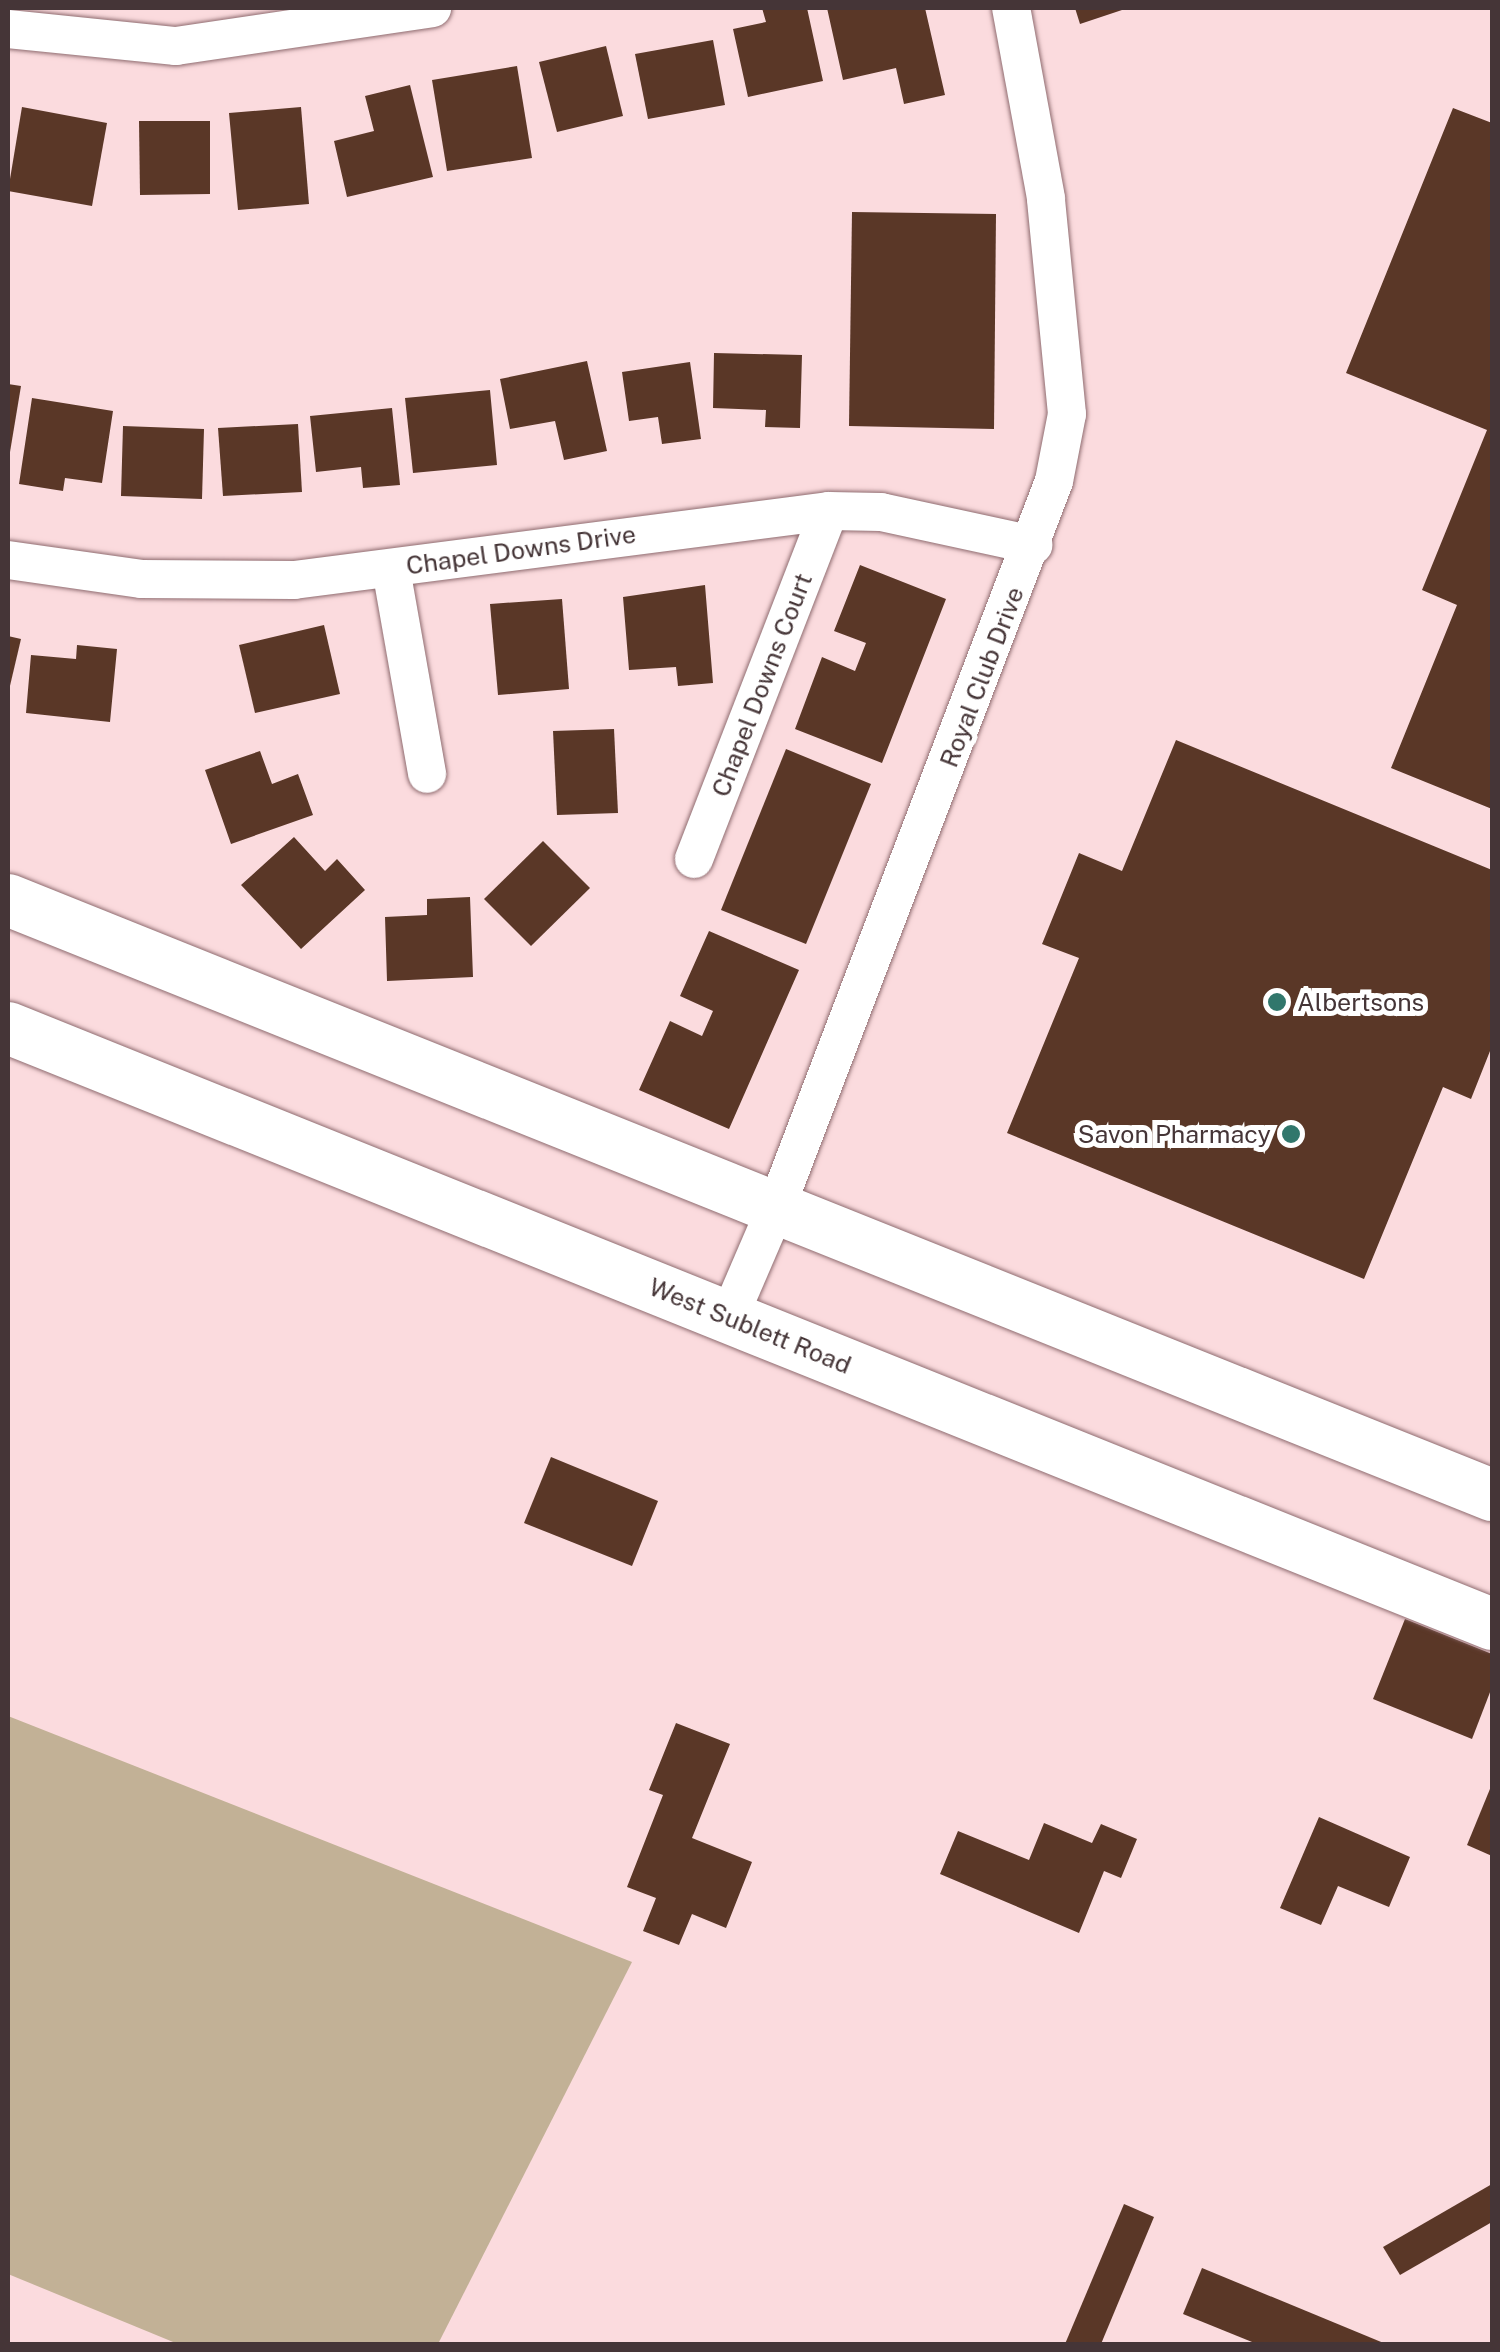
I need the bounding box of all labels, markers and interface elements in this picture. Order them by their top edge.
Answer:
street label: Chapel Downs Drive [404,519,638,581]
street label: Chapel Downs Court [706,569,818,801]
street label: Royal Club Drive [934,583,1030,771]
place label: Albertsons [1297,987,1424,1017]
marker: Albertsons [1266,991,1288,1013]
place label: Savon Pharmacy [1078,1119,1271,1149]
marker: Savon Pharmacy [1280,1123,1302,1145]
street label: West Sublett Road [645,1272,855,1380]

